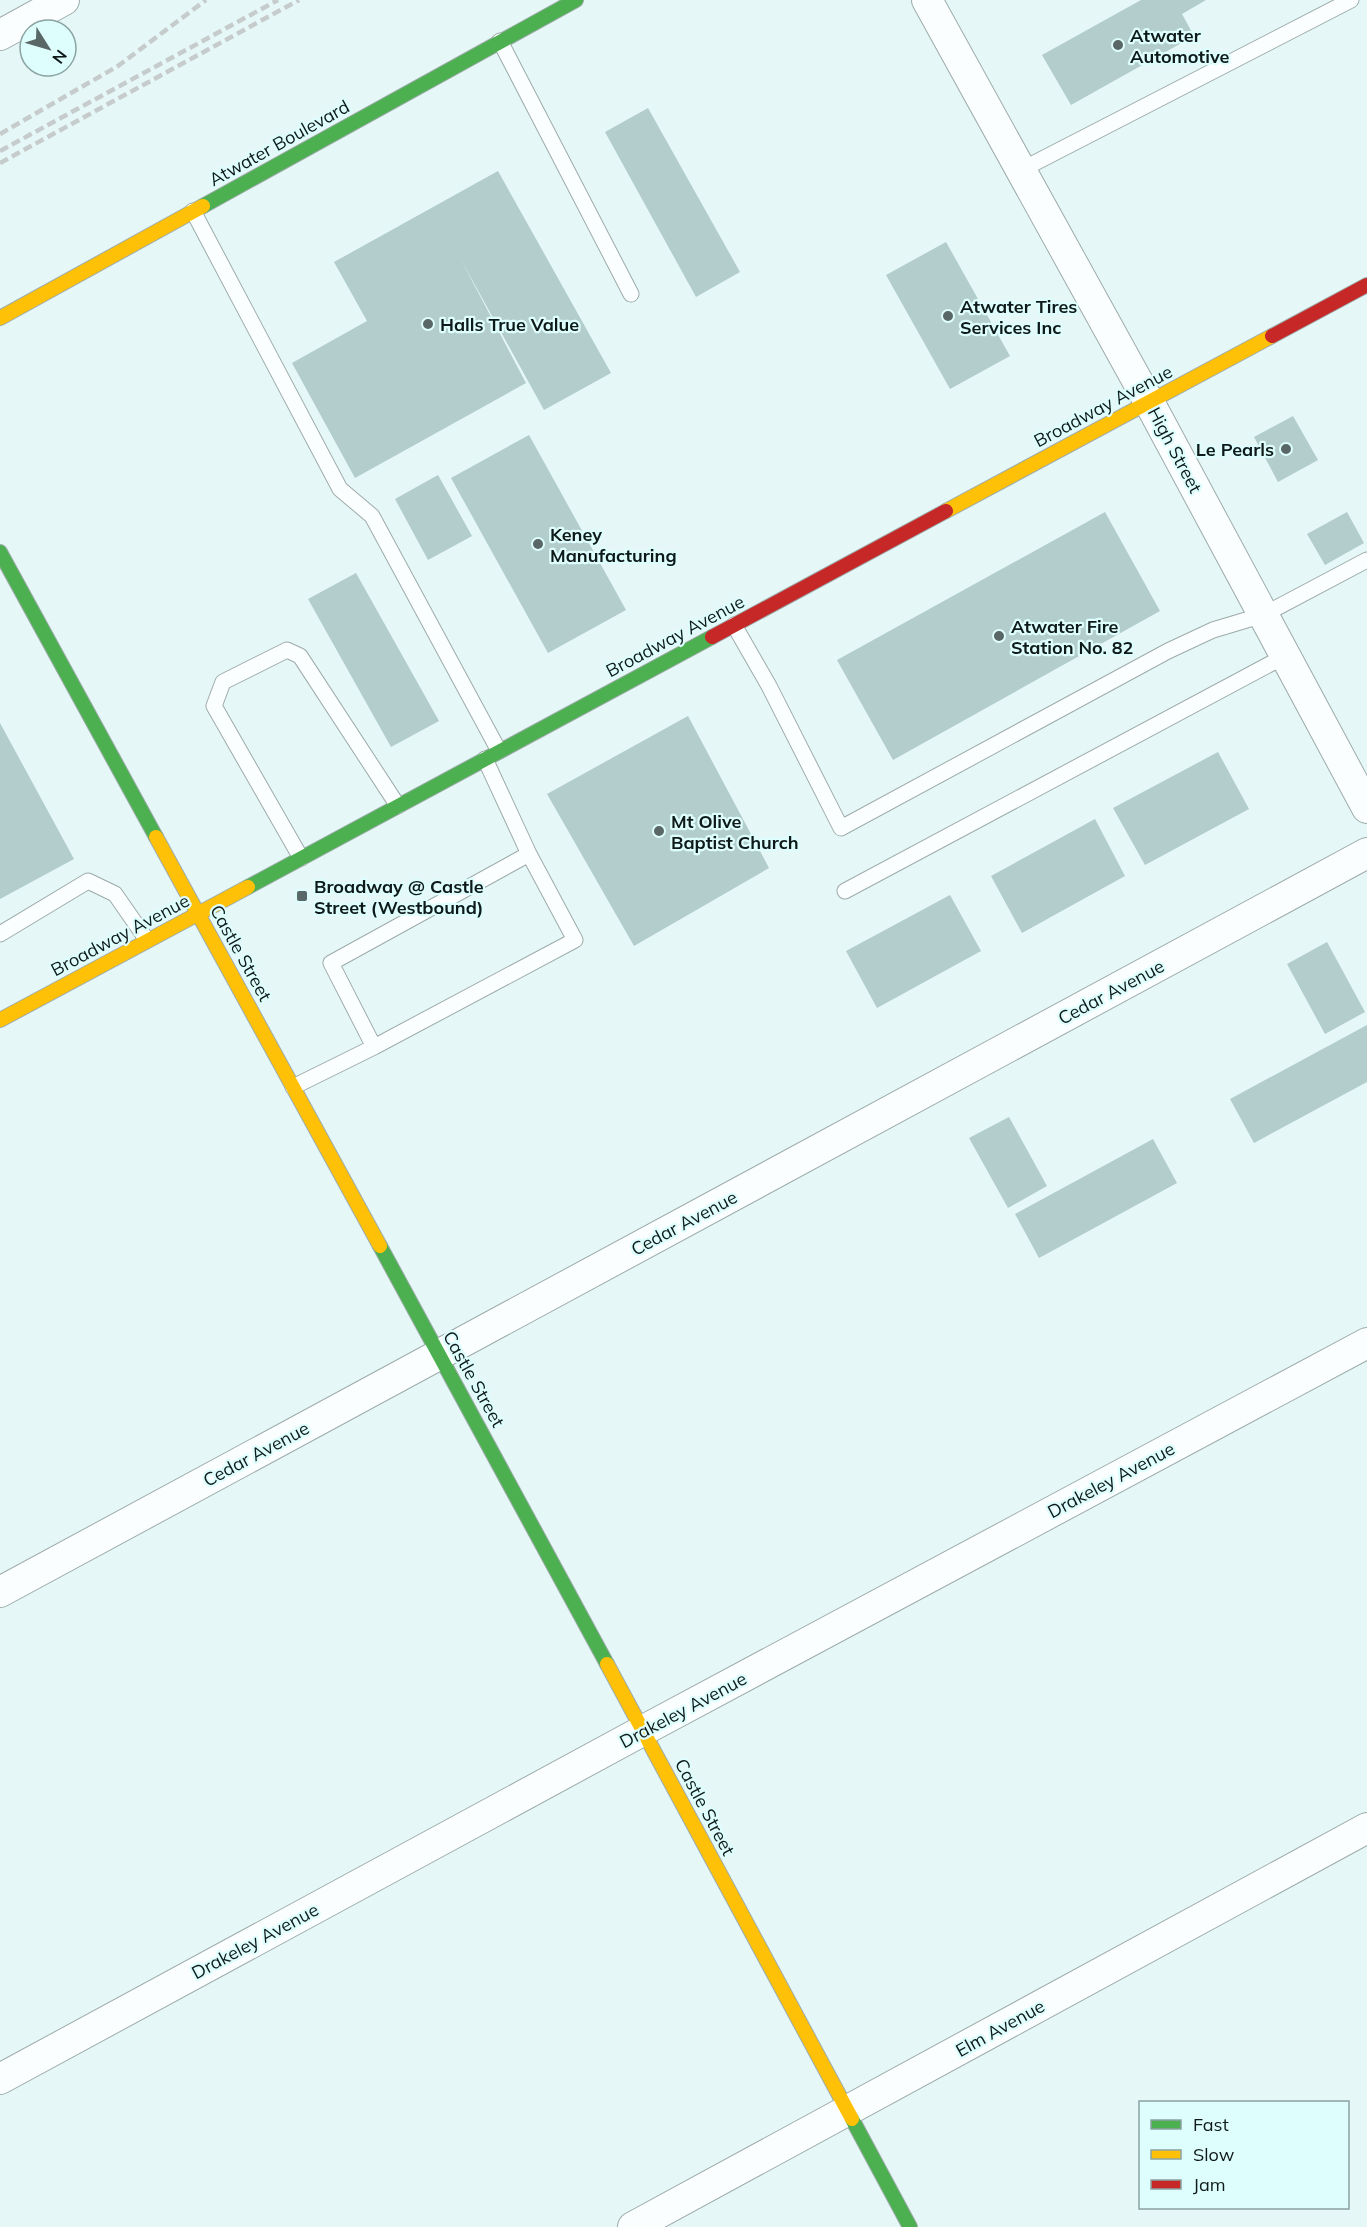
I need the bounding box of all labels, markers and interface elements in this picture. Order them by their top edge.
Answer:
north arrow [18,18,78,78]
place label: Atwater Automotive [1130,24,1229,68]
marker: Atwater Automotive [1111,38,1125,52]
text: N [48,46,72,68]
street label: Atwater Boulevard [205,95,353,191]
place label: Atwater Tires Services Inc [960,295,1077,339]
marker: Atwater Tires Services Inc [941,309,955,323]
place label: Halls True Value [440,313,579,336]
marker: Halls True Value [421,317,435,331]
street label: Broadway Avenue [1030,360,1176,452]
street label: High Street [1143,403,1207,497]
place label: Le Pearls [1196,438,1274,461]
marker: Le Pearls [1279,442,1293,456]
place label: Keney Manufacturing [550,523,677,567]
marker: Keney Manufacturing [531,537,545,551]
street label: Broadway Avenue [602,590,748,682]
place label: Atwater Fire Station No. 82 [1011,615,1133,659]
marker: Atwater Fire Station No. 82 [992,629,1006,643]
place label: Mt Olive Baptist Church [671,810,799,854]
marker: Mt Olive Baptist Church [652,824,666,838]
place label: Broadway @ Castle Street (Westbound) [314,875,484,919]
street label: Broadway Avenue [47,889,193,981]
marker: Broadway @ Castle Street (Westbound) [295,889,309,903]
street label: Castle Street [205,901,277,1005]
street label: Cedar Avenue [1054,954,1168,1030]
street label: Cedar Avenue [627,1185,741,1261]
street label: Castle Street [438,1327,510,1431]
street label: Cedar Avenue [199,1416,313,1492]
street label: Drakeley Avenue [1044,1437,1178,1523]
street label: Drakeley Avenue [616,1667,750,1753]
street label: Castle Street [670,1755,740,1859]
street label: Drakeley Avenue [188,1898,322,1984]
street label: Elm Avenue [952,1994,1048,2062]
legend [1139,2101,1349,2209]
text: Fast [1193,2113,1229,2136]
text: Slow [1193,2143,1235,2166]
text: Jam [1193,2173,1226,2196]

